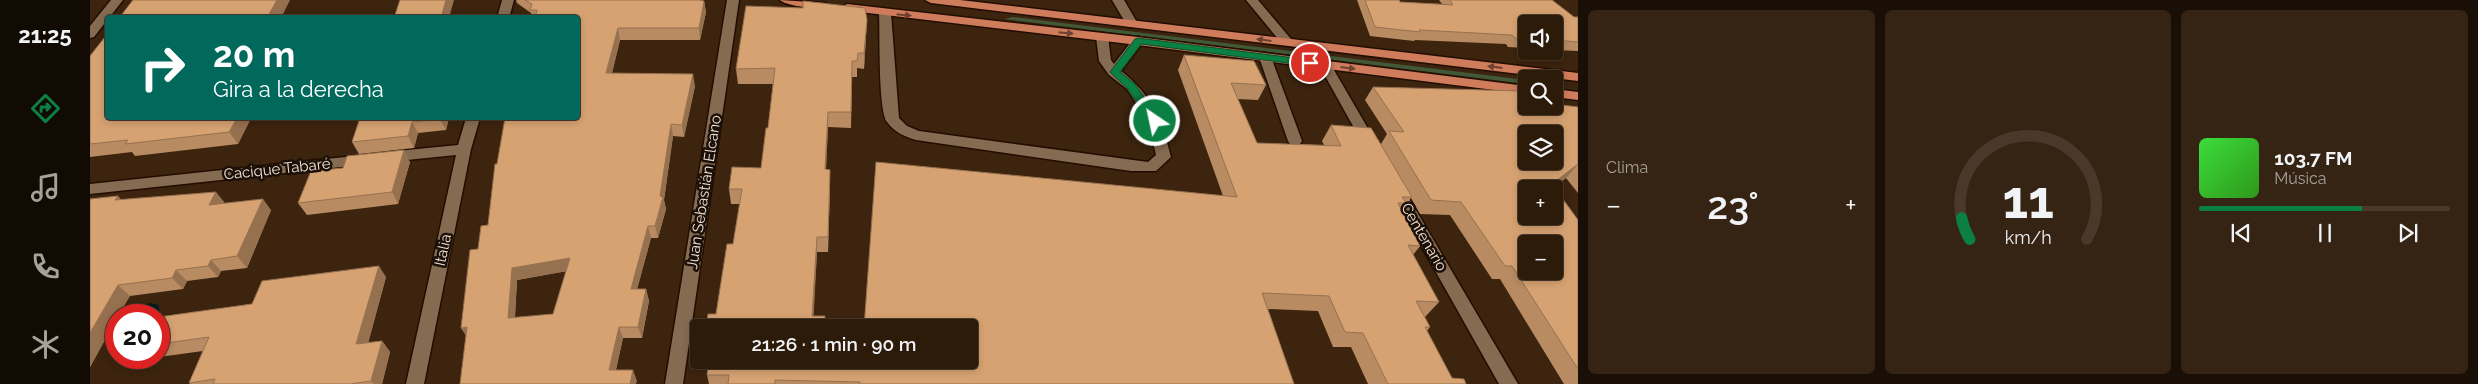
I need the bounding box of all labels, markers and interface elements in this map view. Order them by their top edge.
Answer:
one-way arrow [896,12,912,20]
map controls [1518,15,1563,280]
button: sound [1518,15,1563,60]
text: 21:25 [18,22,72,48]
one-way arrow [1058,29,1074,37]
text: 20 m [213,34,295,75]
icon: right [130,35,195,100]
one-way arrow [1256,36,1272,44]
pin [1289,42,1331,84]
icon: arrive [1296,49,1324,77]
one-way arrow [1487,63,1503,71]
one-way arrow [1341,64,1357,72]
button: search [1518,70,1563,115]
text: Gira a la derecha [213,76,384,102]
icon: directions [28,91,63,126]
position arrow [1128,94,1180,146]
street label: Juan Sebastián Elcano [683,114,725,270]
button: layers [1518,125,1563,170]
text: 103.7 FM [2274,147,2352,169]
street label: Cacique Tabaré [223,154,332,184]
text: Clima [1606,158,1648,177]
text: 11 [2002,169,2054,230]
text: Música [2274,169,2327,188]
icon: music [28,170,63,205]
button: + [1518,180,1563,225]
text: 23° [1707,183,1759,228]
text: − [1606,189,1621,222]
text: + [1845,189,1857,222]
street label: Centenario [1397,200,1451,274]
icon: previous [2227,219,2255,247]
icon: pause [2311,219,2339,247]
icon: next [2394,219,2422,247]
text: km/h [2004,227,2052,248]
street label: Italia [431,232,455,268]
button: − [1518,235,1563,280]
icon: phone [28,249,63,284]
speed limit sign: 20 [105,304,170,369]
icon: climate [28,327,63,362]
text: 21:26 · 1 min · 90 m [752,333,916,355]

